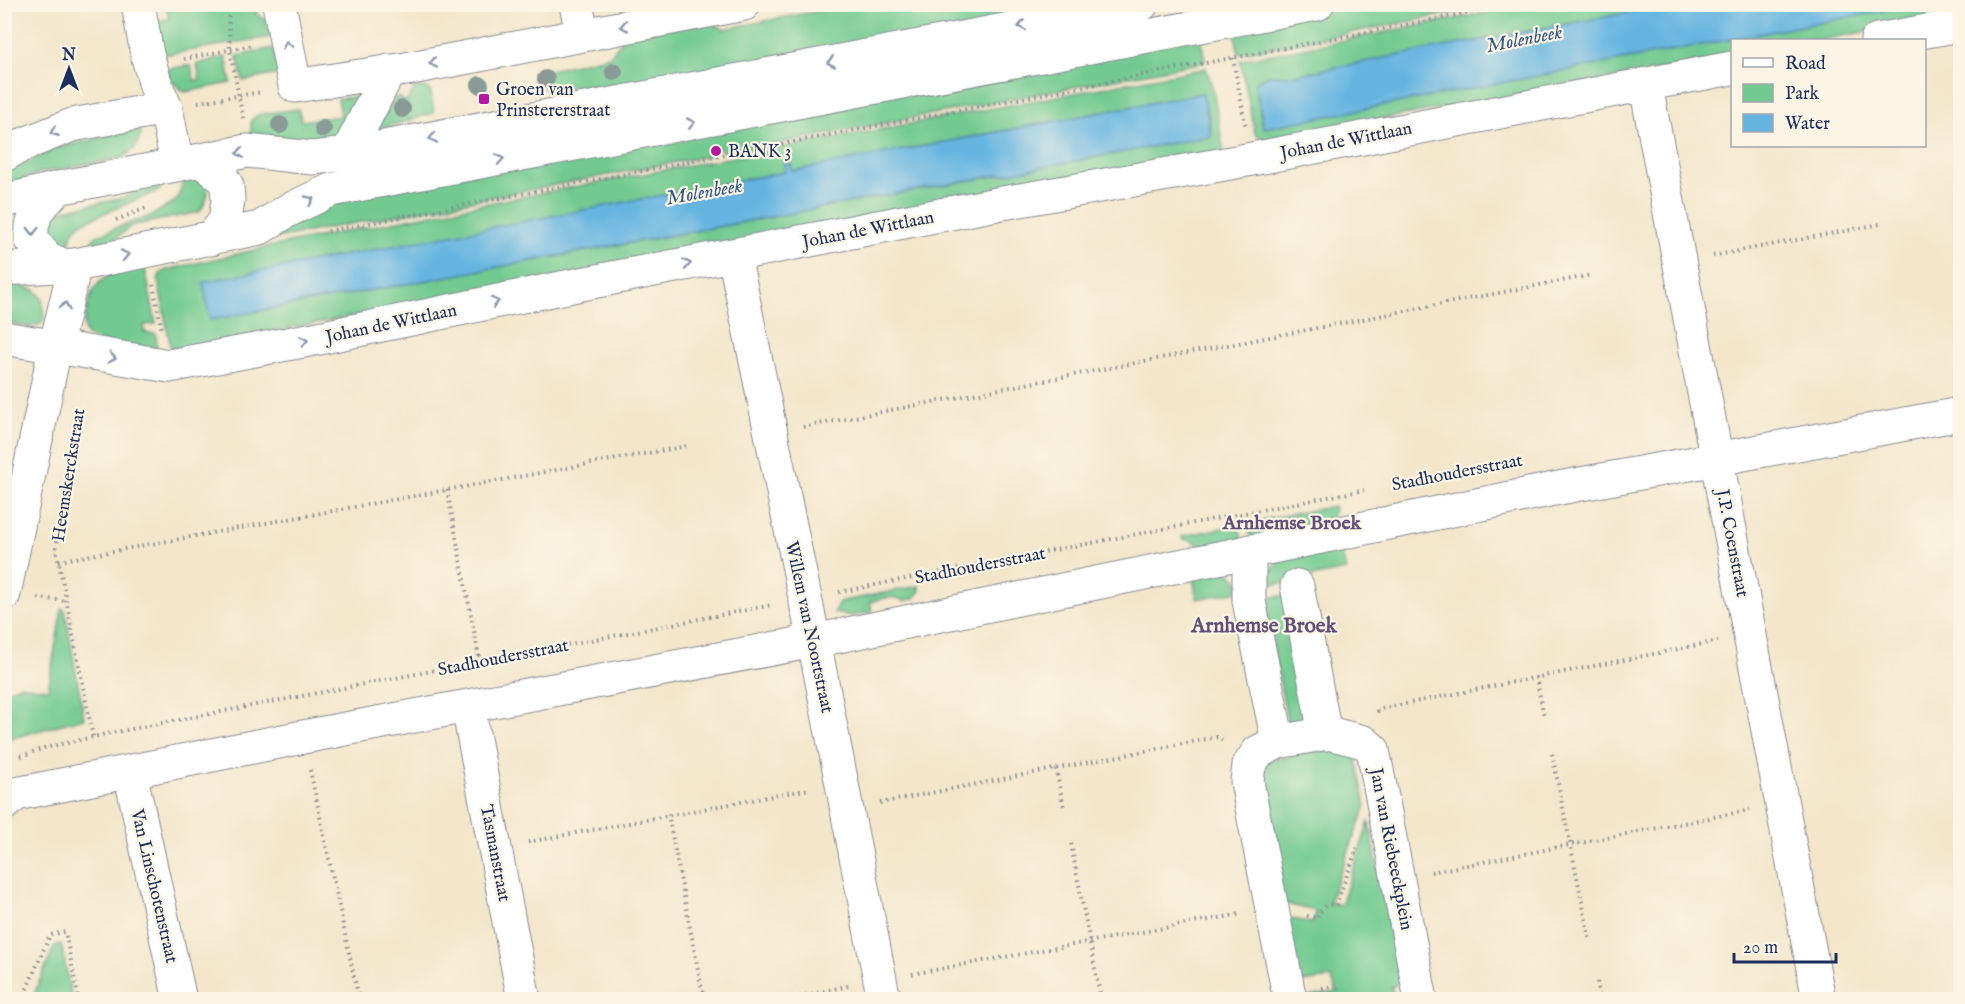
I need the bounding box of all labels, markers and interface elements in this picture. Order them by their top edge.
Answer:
one-way arrow [619,19,629,32]
one-way arrow [1018,19,1028,32]
water label: Molenbeek [1484,20,1564,59]
north arrow [39,39,99,99]
legend [1731,39,1926,147]
one-way arrow [281,41,294,51]
text: N [61,46,76,66]
text: Road [1785,53,1826,76]
one-way arrow [428,56,438,69]
one-way arrow [826,56,835,68]
place label: Groen van Prinstererstraat [496,79,611,123]
text: Park [1785,83,1820,106]
marker: Groen van Prinstererstraat [477,92,491,106]
text: Water [1785,113,1830,136]
one-way arrow [686,117,696,130]
street label: Johan de Wittlaan [1277,117,1414,166]
one-way arrow [49,125,60,138]
one-way arrow [428,131,438,144]
place label: BANK 3 [728,141,791,164]
marker: BANK 3 [709,144,723,158]
one-way arrow [236,146,245,159]
one-way arrow [494,153,504,166]
water label: Molenbeek [664,173,744,211]
one-way arrow [303,196,314,208]
street label: Johan de Wittlaan [799,206,936,255]
one-way arrow [27,227,40,236]
one-way arrow [120,249,130,262]
one-way arrow [681,258,691,271]
one-way arrow [490,296,500,309]
street label: Johan de Wittlaan [322,299,459,350]
one-way arrow [57,301,70,311]
one-way arrow [299,335,309,348]
one-way arrow [108,351,117,363]
street label: Heemskerckstraat [48,407,91,543]
street label: Stadhoudersstraat [1390,450,1525,497]
street label: J.P. Coenstraat [1709,485,1753,599]
district label: Arnhemse Broek [1222,511,1363,536]
street label: Willem van Noortstraat [779,539,838,715]
street label: Stadhoudersstraat [913,543,1048,590]
district label: Arnhemse Broek [1190,613,1337,640]
street label: Stadhoudersstraat [436,635,571,682]
street label: Jan van Riebeeckplein [1363,764,1418,933]
street label: Tasmanstraat [474,803,515,904]
street label: Van Linschotenstraat [124,806,182,966]
scale bar [1734,926,1836,964]
text: 20 m [1743,937,1778,960]

